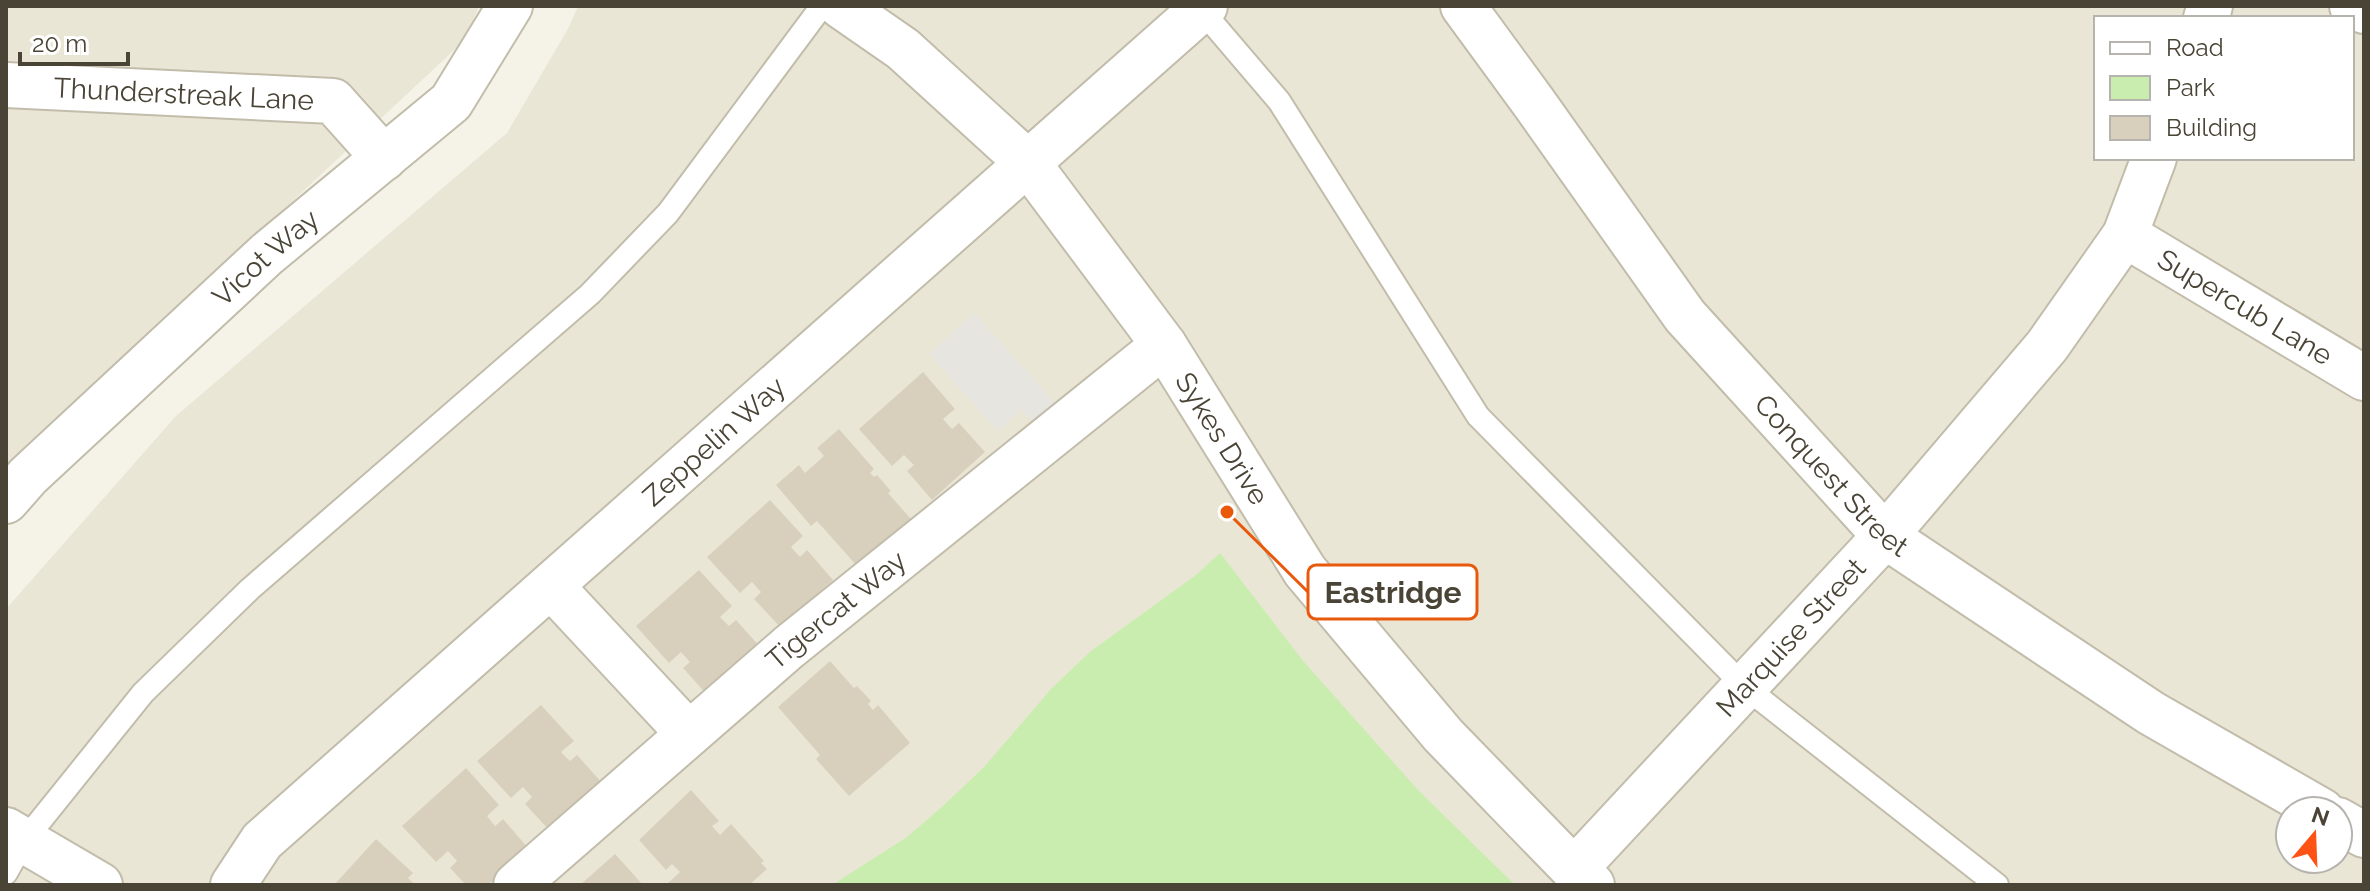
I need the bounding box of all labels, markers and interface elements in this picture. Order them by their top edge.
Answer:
scale bar [20,16,128,66]
legend [2094,16,2354,160]
text: 20 m [32,29,87,58]
text: Road [2166,33,2224,62]
street label: Thunderstreak Lane [53,71,315,117]
text: Park [2166,73,2215,102]
text: Building [2166,113,2257,142]
street label: Vicot Way [206,202,325,313]
street label: Supercub Lane [2152,242,2338,372]
street label: Sykes Drive [1168,366,1276,511]
street label: Zeppelin Way [636,370,792,513]
street label: Conquest Street [1747,388,1915,564]
street label: Tigercat Way [759,544,913,676]
street label: Marquise Street [1710,551,1873,723]
callout: Eastridge [1308,565,1477,619]
text: Eastridge [1324,575,1462,610]
north arrow [2274,795,2354,875]
text: N [2308,801,2333,831]

